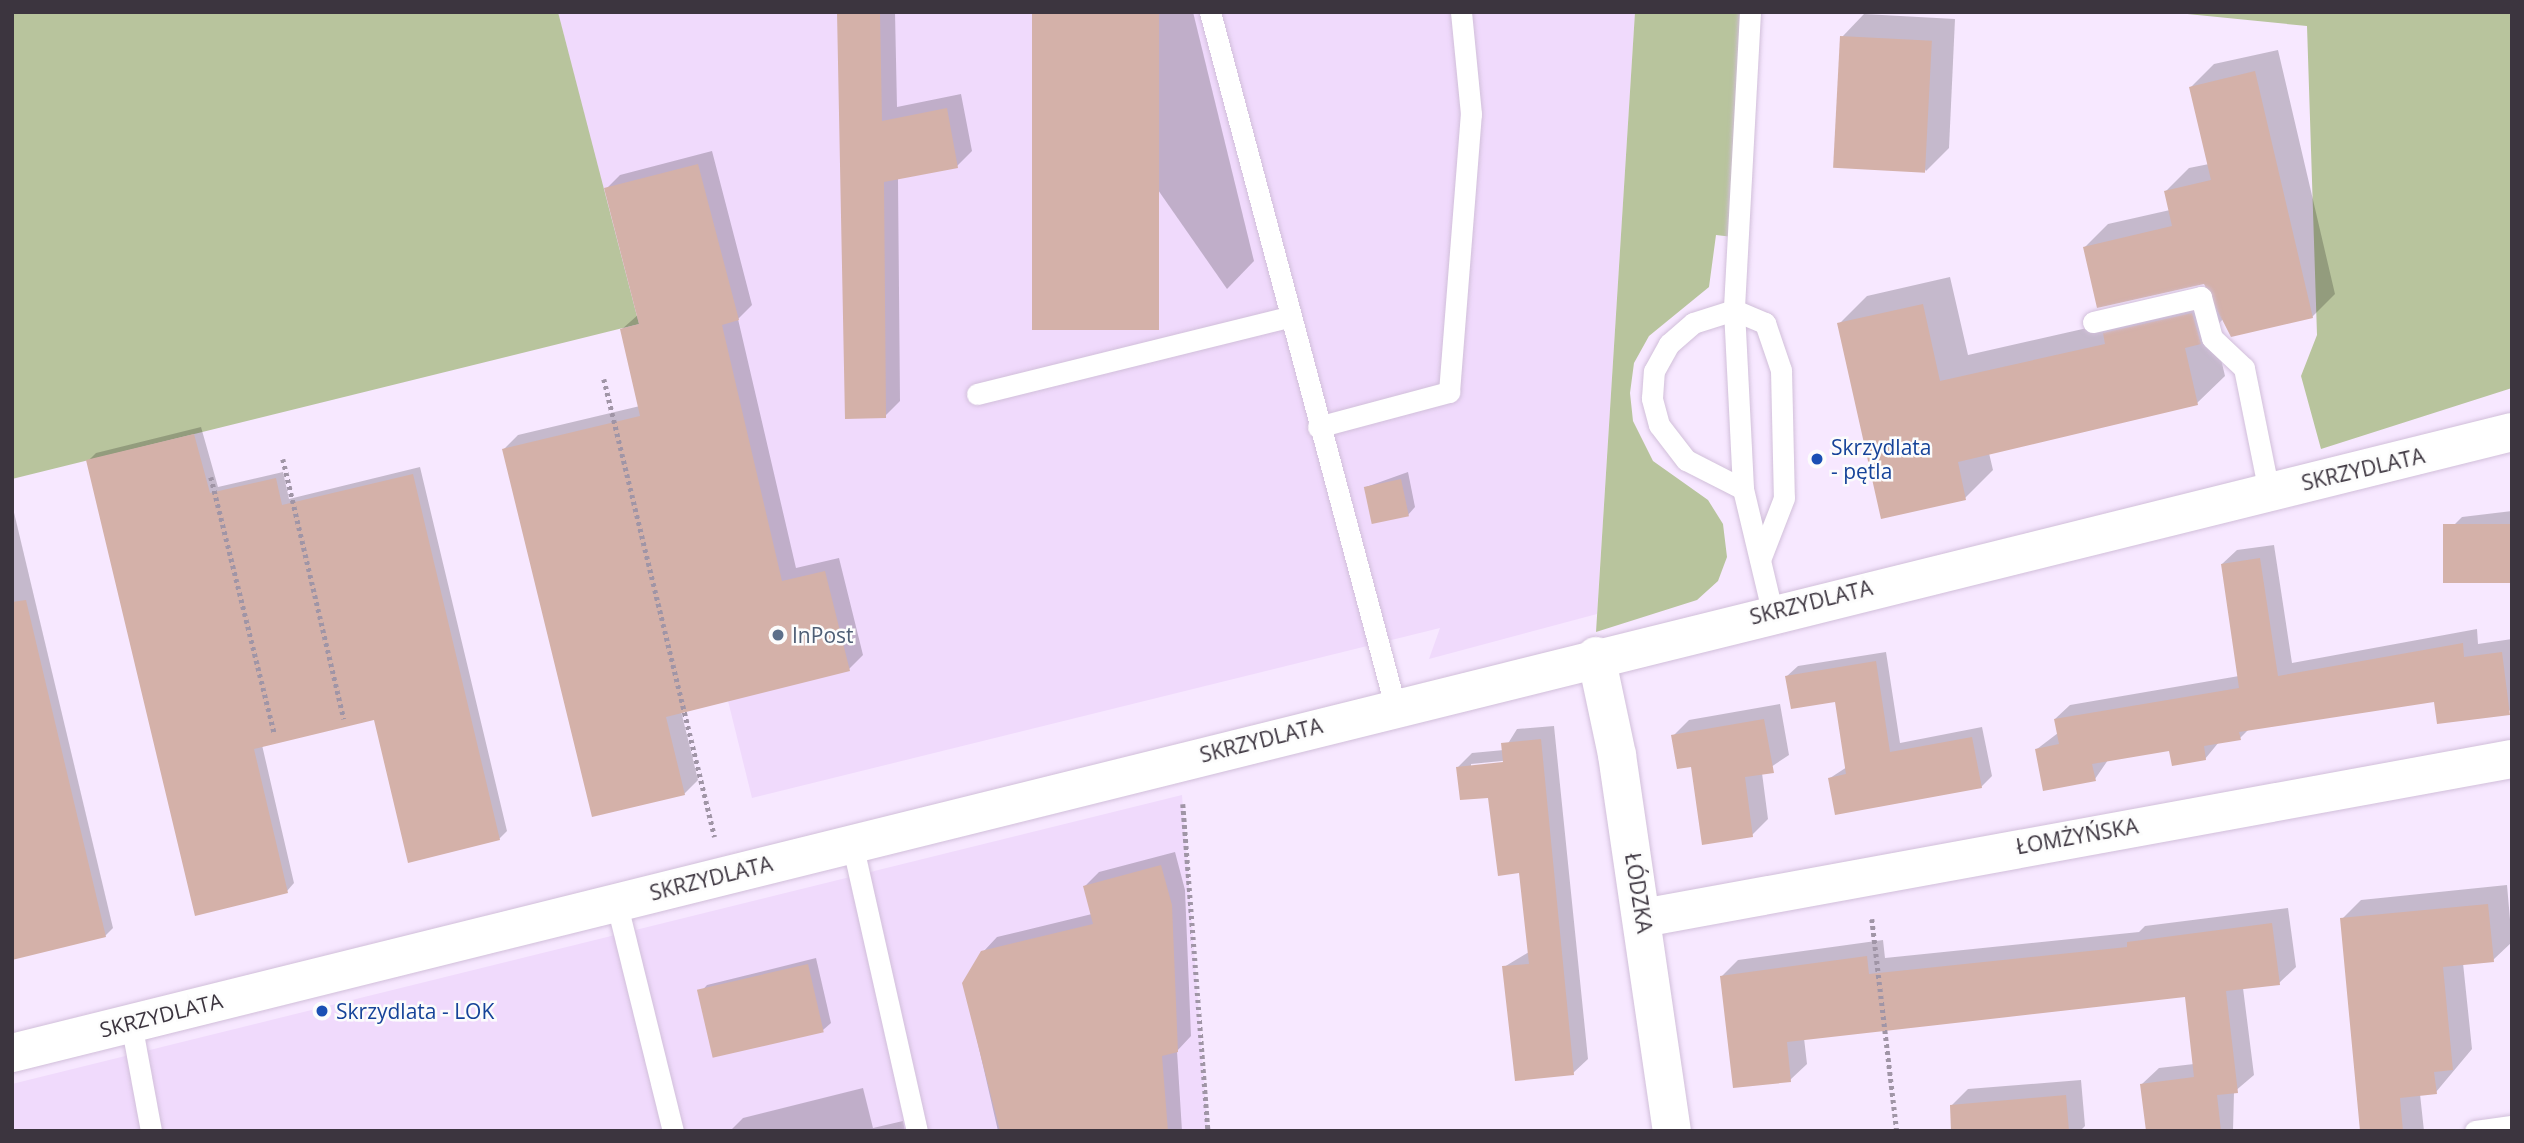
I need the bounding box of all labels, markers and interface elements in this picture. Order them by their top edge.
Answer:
place label: Skrzydlata - pętla [1831,434,1931,484]
street label: SKRZYDLATA [2299,443,2427,495]
marker: Skrzydlata - pętla [1809,451,1825,467]
street label: SKRZYDLATA [1747,575,1875,629]
place label: InPost [792,622,854,648]
marker: InPost [770,627,786,643]
street label: SKRZYDLATA [1197,713,1325,767]
street label: ŁOMŻYŃSKA [2014,813,2140,859]
street label: SKRZYDLATA [647,851,775,905]
street label: ŁÓDZKA [1620,851,1658,935]
street label: SKRZYDLATA [97,988,225,1042]
place label: Skrzydlata - LOK [336,998,494,1024]
marker: Skrzydlata - LOK [314,1003,330,1019]

